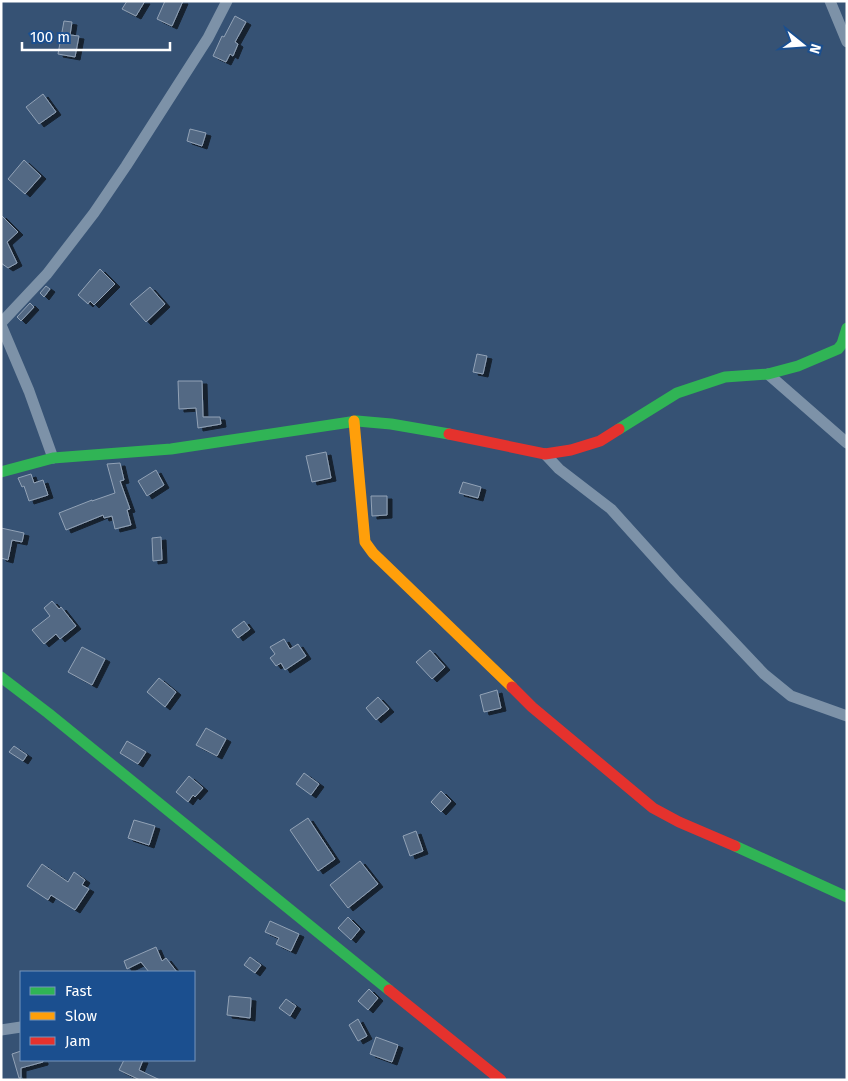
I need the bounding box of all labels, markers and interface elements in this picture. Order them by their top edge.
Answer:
scale bar [22,20,170,52]
north arrow [778,20,828,70]
text: 100 m [30,28,70,46]
text: N [805,42,824,56]
legend [20,971,195,1061]
text: Fast [65,982,92,1000]
text: Slow [65,1007,97,1025]
text: Jam [65,1032,91,1050]

